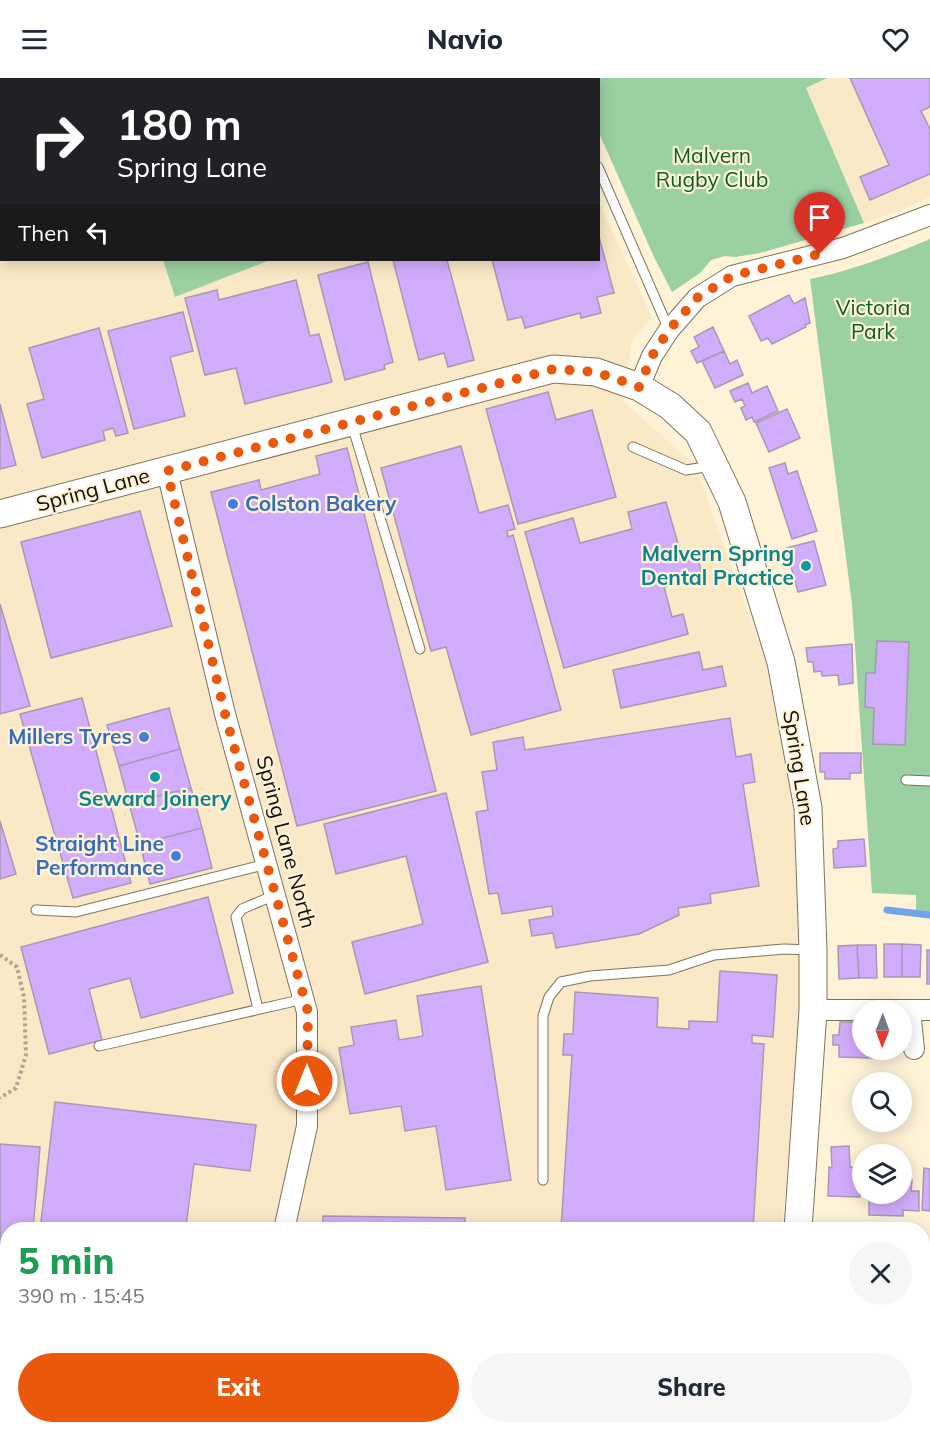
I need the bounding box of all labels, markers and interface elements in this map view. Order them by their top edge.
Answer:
text: Navio [427,22,503,56]
icon: menu [18,23,51,56]
icon: heart [879,23,912,56]
text: 180 m [117,98,242,151]
icon: right [18,102,96,180]
park label: Malvern Rugby Club [656,142,768,192]
text: Spring Lane [117,150,267,184]
pin [794,192,845,254]
icon: arrive [803,201,836,234]
icon: left [81,216,114,249]
text: Then [18,219,69,247]
park label: Victoria Park [836,294,910,344]
street label: Spring Lane [33,461,152,517]
place label: Colston Bakery [245,490,397,516]
marker: Colston Bakery [226,497,240,511]
place label: Malvern Spring Dental Practice [641,540,794,590]
marker: Malvern Spring Dental Practice [799,559,813,573]
street label: Spring Lane [778,708,822,827]
place label: Millers Tyres [8,723,132,749]
marker: Millers Tyres [137,730,151,744]
street label: Spring Lane North [251,753,322,931]
marker: Seward Joinery [148,770,162,784]
place label: Seward Joinery [78,785,232,811]
place label: Straight Line Performance [35,830,164,880]
marker: Straight Line Performance [169,849,183,863]
north arrow [852,1000,912,1060]
map controls [852,1000,912,1204]
position arrow [275,1049,339,1113]
button: search [852,1072,912,1132]
button: layers [852,1144,912,1204]
text: 5 min [18,1238,114,1283]
button: close [849,1242,912,1305]
text: 390 m · 15:45 [18,1283,144,1308]
button: Exit [18,1353,459,1422]
button: Share [471,1353,912,1422]

